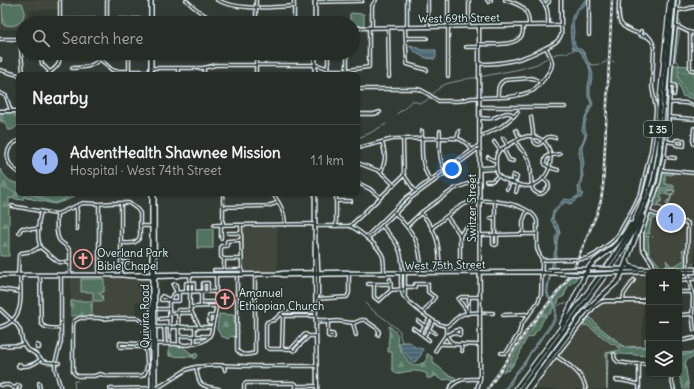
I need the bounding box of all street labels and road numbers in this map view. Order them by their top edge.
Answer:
street label: West 69th Street [418,10,500,26]
road number: I 35 [644,121,672,137]
street label: Switzer Street [465,174,479,242]
street label: West 75th Street [405,257,486,273]
street label: Quivira Road [138,283,152,348]

